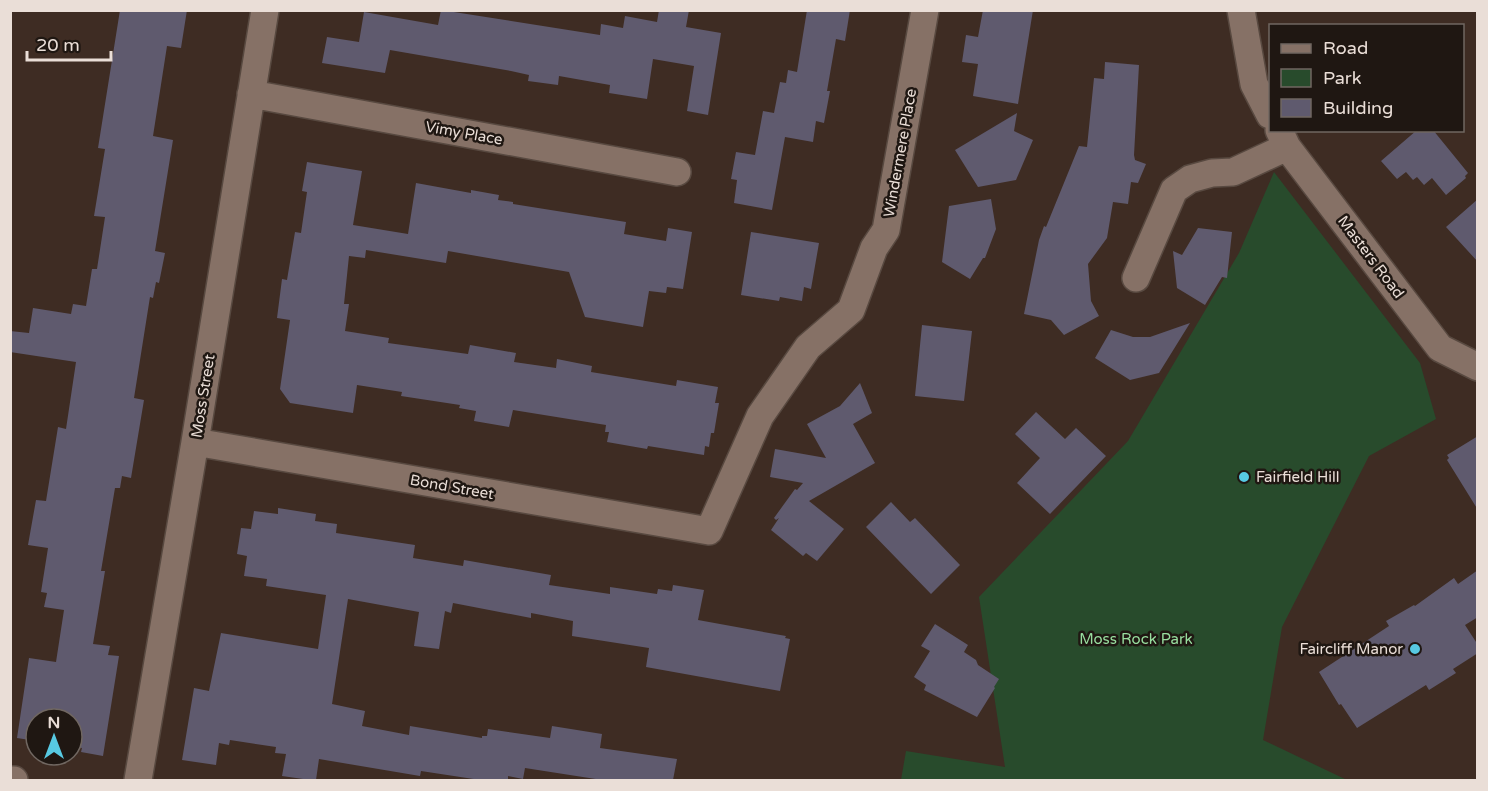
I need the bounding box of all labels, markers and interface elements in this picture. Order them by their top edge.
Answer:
scale bar [27,24,111,62]
legend [1269,24,1464,132]
text: 20 m [36,34,80,56]
text: Road [1323,37,1368,59]
text: Park [1323,67,1362,89]
street label: Windermere Place [880,87,920,219]
text: Building [1323,97,1393,119]
street label: Vimy Place [424,117,504,149]
street label: Masters Road [1334,212,1408,302]
street label: Moss Street [187,353,219,439]
place label: Fairfield Hill [1256,468,1339,486]
marker: Fairfield Hill [1237,470,1251,484]
street label: Bond Street [409,471,496,503]
park label: Moss Rock Park [1079,630,1193,648]
place label: Faircliff Manor [1299,640,1403,658]
marker: Faircliff Manor [1408,642,1422,656]
north arrow [24,707,84,767]
text: N [48,713,60,733]

